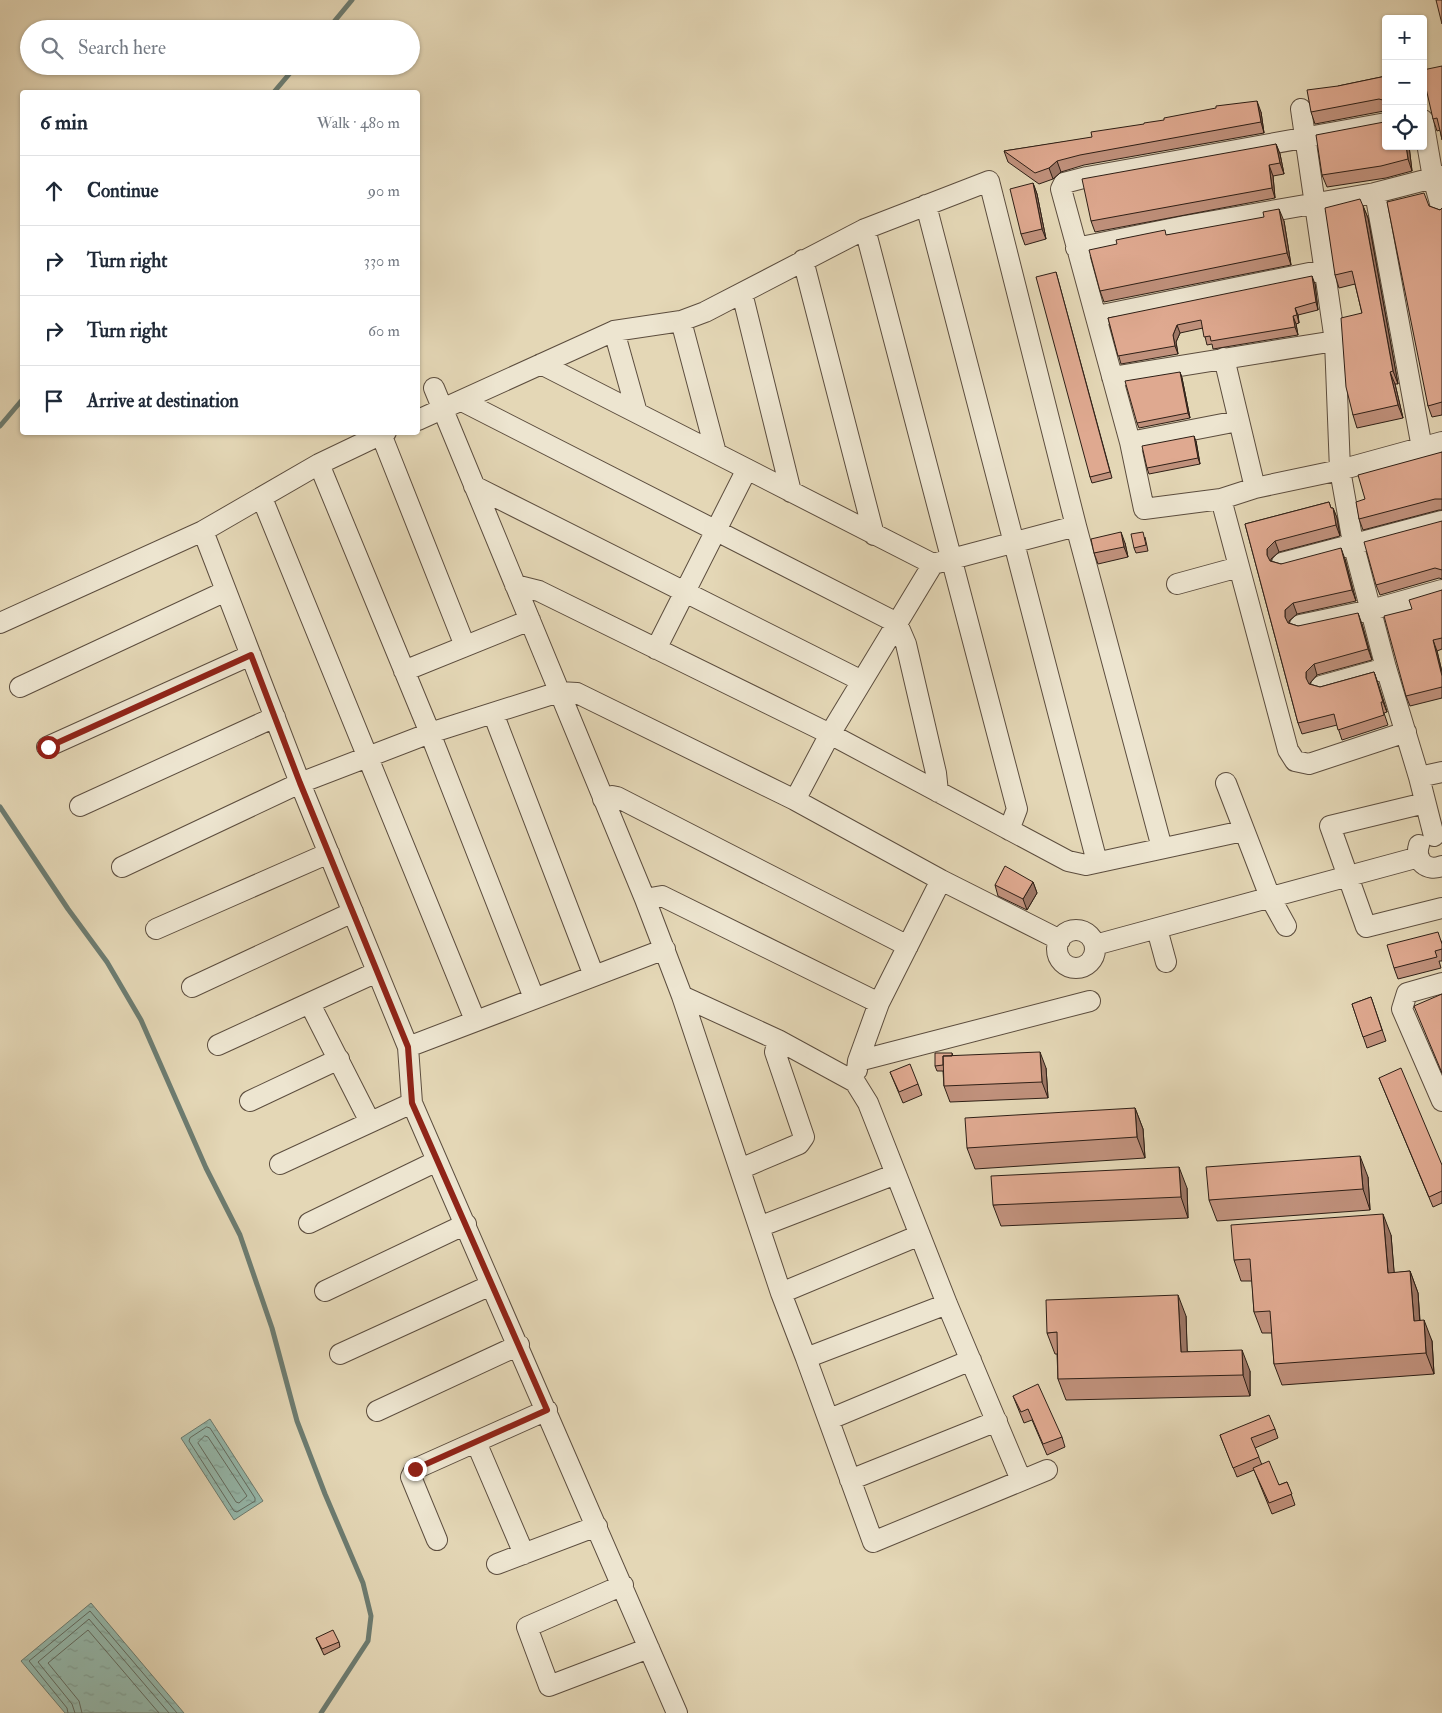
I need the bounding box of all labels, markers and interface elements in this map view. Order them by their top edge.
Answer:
map controls [1382,15,1427,150]
button: + [1382,15,1427,60]
search box [20,20,420,75]
icon: search [38,34,66,62]
text: Search here [78,36,166,60]
button: − [1382,60,1427,105]
button: locate [1382,105,1427,150]
text: 6 min [40,109,88,136]
text: Walk · 480 m [317,113,400,133]
icon: ahead [40,177,68,205]
text: Continue [87,179,158,203]
text: 90 m [368,181,400,201]
icon: right [40,247,68,275]
text: Turn right [87,249,167,273]
text: 330 m [364,251,400,271]
icon: right [40,317,68,345]
text: Turn right [87,319,167,343]
text: 60 m [368,321,400,341]
icon: arrive [40,387,68,415]
text: Arrive at destination [87,389,239,413]
route start [37,736,60,759]
route end [404,1458,427,1481]

